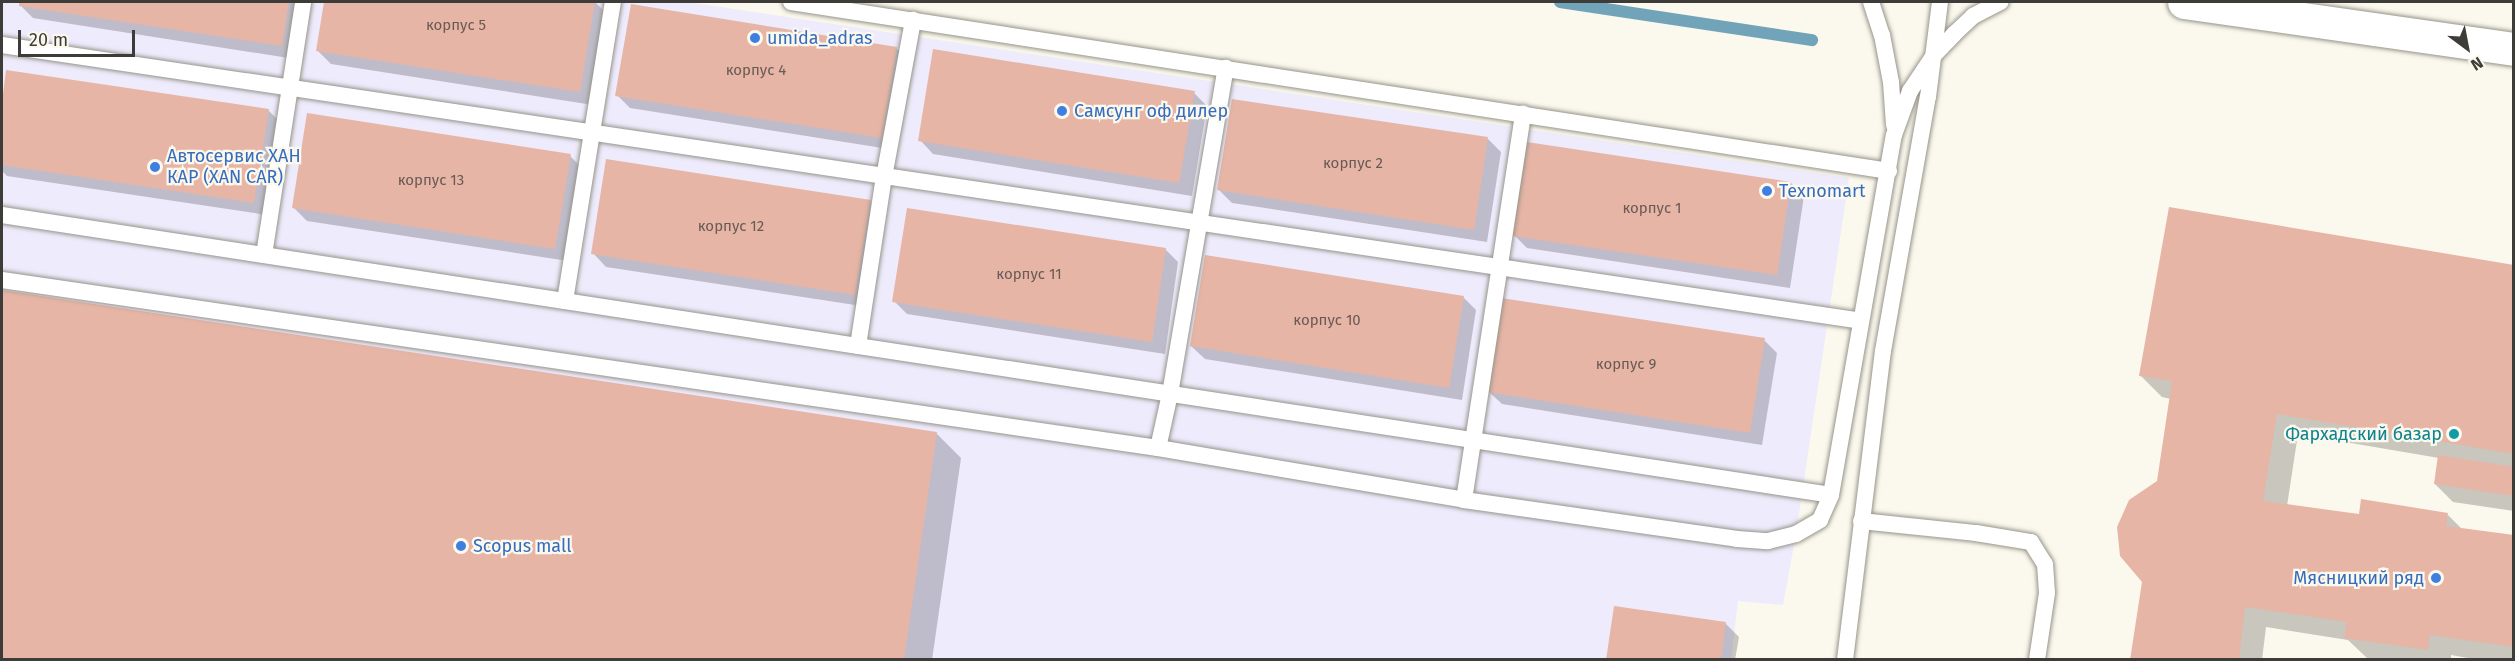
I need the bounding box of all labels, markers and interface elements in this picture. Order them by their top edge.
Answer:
house number: корпус 5 [426,17,486,35]
scale bar [21,18,138,56]
north arrow [2437,18,2497,78]
place label: umida_adras [767,27,872,49]
text: 20 m [29,29,68,51]
marker: umida_adras [748,31,762,45]
text: N [2467,53,2486,75]
house number: корпус 4 [726,62,786,80]
place label: Самсунг оф дилер [1074,100,1228,122]
marker: Самсунг оф дилер [1055,104,1069,118]
place label: Автосервис ХАН КАР (XAN CAR) [167,146,301,188]
house number: корпус 2 [1323,155,1383,173]
marker: Автосервис ХАН КАР (XAN CAR) [148,160,162,174]
house number: корпус 13 [398,172,464,190]
place label: Texnomart [1779,180,1865,202]
marker: Texnomart [1760,184,1774,198]
house number: корпус 1 [1622,200,1682,218]
house number: корпус 12 [698,218,764,236]
house number: корпус 11 [996,266,1062,284]
house number: корпус 10 [1293,312,1361,330]
house number: корпус 9 [1596,356,1656,374]
place label: Фархадский базар [2285,423,2442,445]
marker: Фархадский базар [2447,427,2461,441]
place label: Scopus mall [473,535,571,557]
marker: Scopus mall [454,539,468,553]
place label: Мясницкий ряд [2293,567,2424,589]
marker: Мясницкий ряд [2429,571,2443,585]

